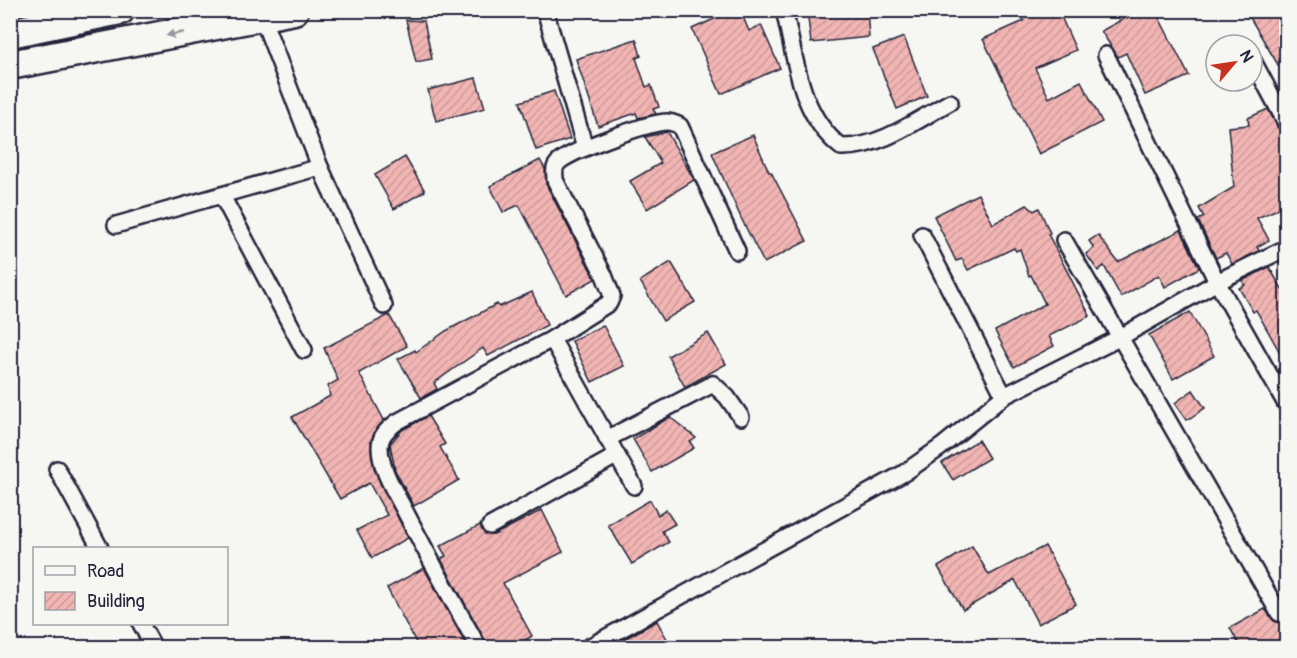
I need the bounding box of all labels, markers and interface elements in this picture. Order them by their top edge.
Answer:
one-way arrow [165,30,184,39]
north arrow [1204,33,1264,93]
text: N [1235,47,1258,66]
legend [33,547,228,625]
text: Road [87,560,124,583]
text: Building [87,590,145,613]

